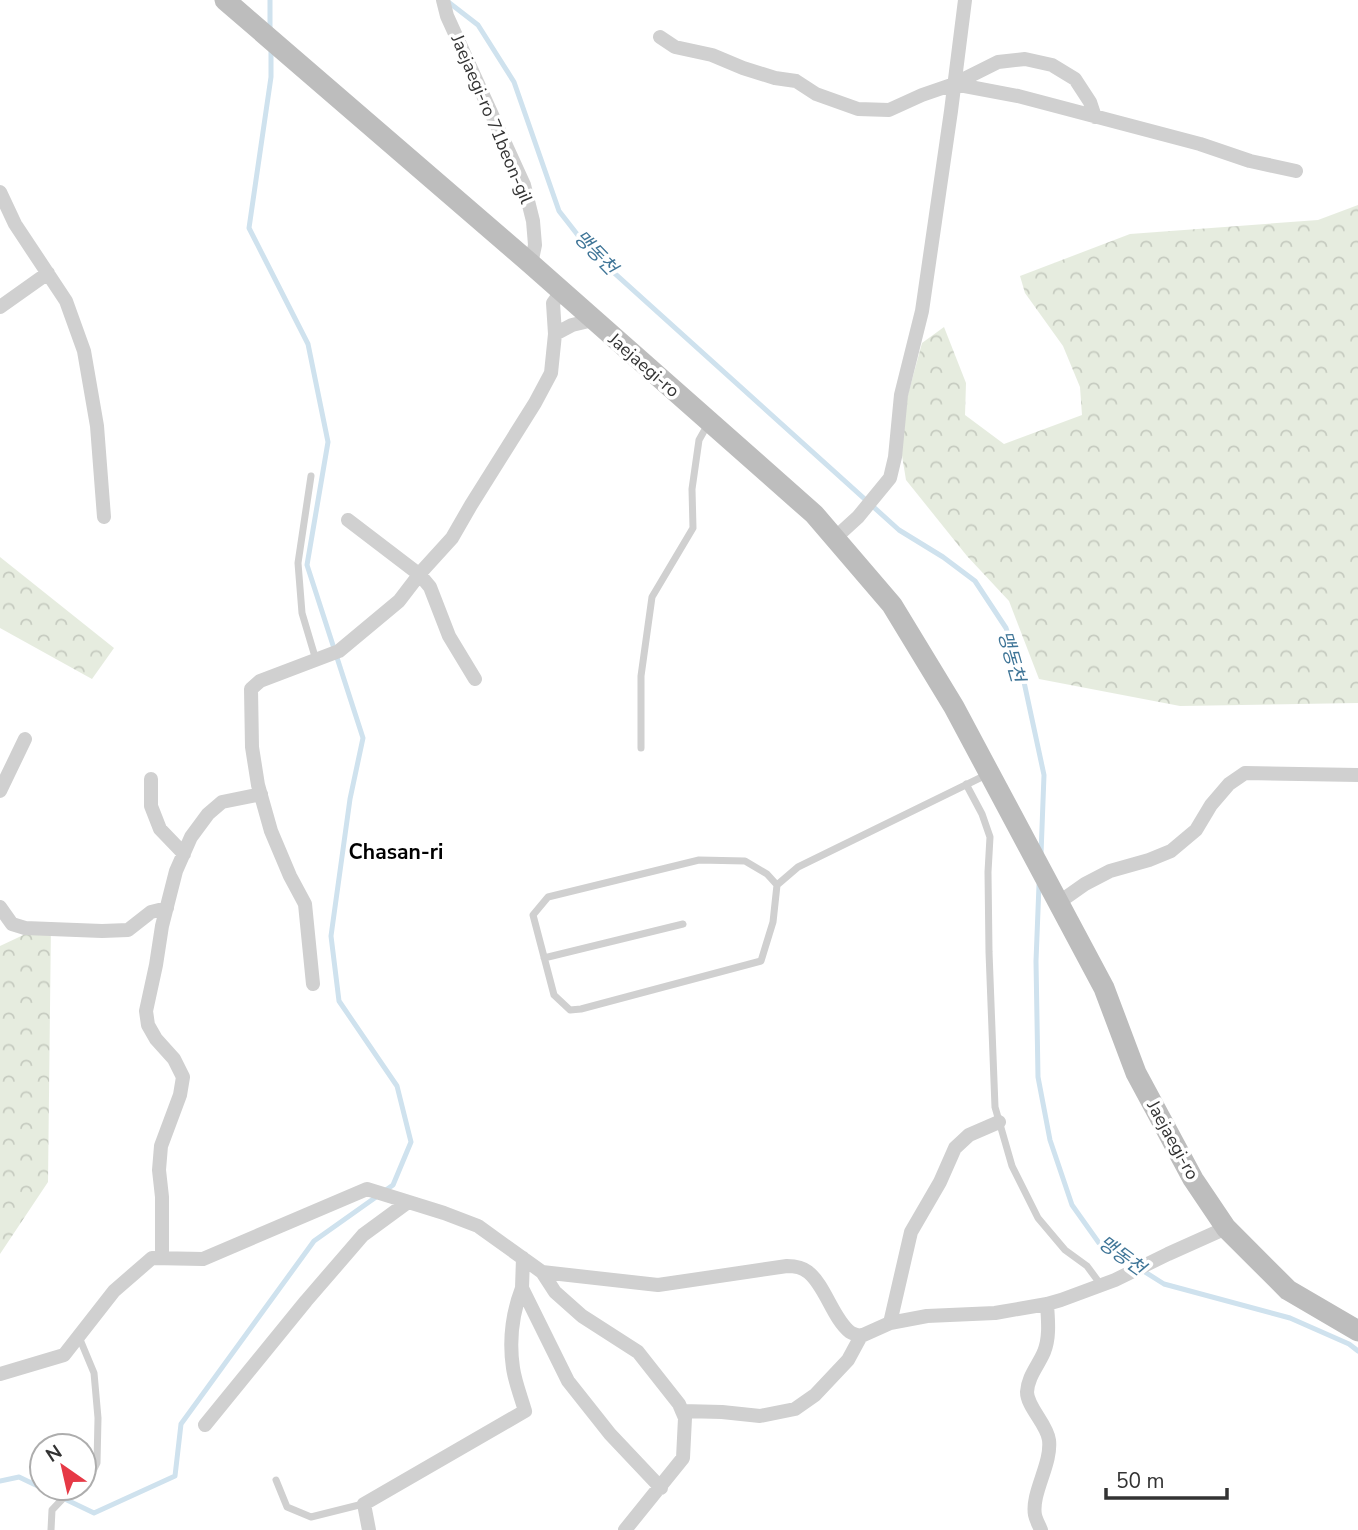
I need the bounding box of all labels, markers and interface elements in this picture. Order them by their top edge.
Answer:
street label: Jaejaegi-ro 71beon-gil [445,30,539,208]
water label: 맹동천 [568,225,624,282]
street label: Jaejaegi-ro [603,327,685,403]
water label: 맹동천 [991,627,1031,687]
district label: Chasan-ri [349,838,443,866]
street label: Jaejaegi-ro [1141,1095,1205,1184]
water label: 맹동천 [1093,1230,1151,1283]
north arrow [28,1432,98,1502]
text: N [41,1439,67,1468]
scale bar [1106,1456,1227,1500]
text: 50 m [1116,1467,1165,1495]

